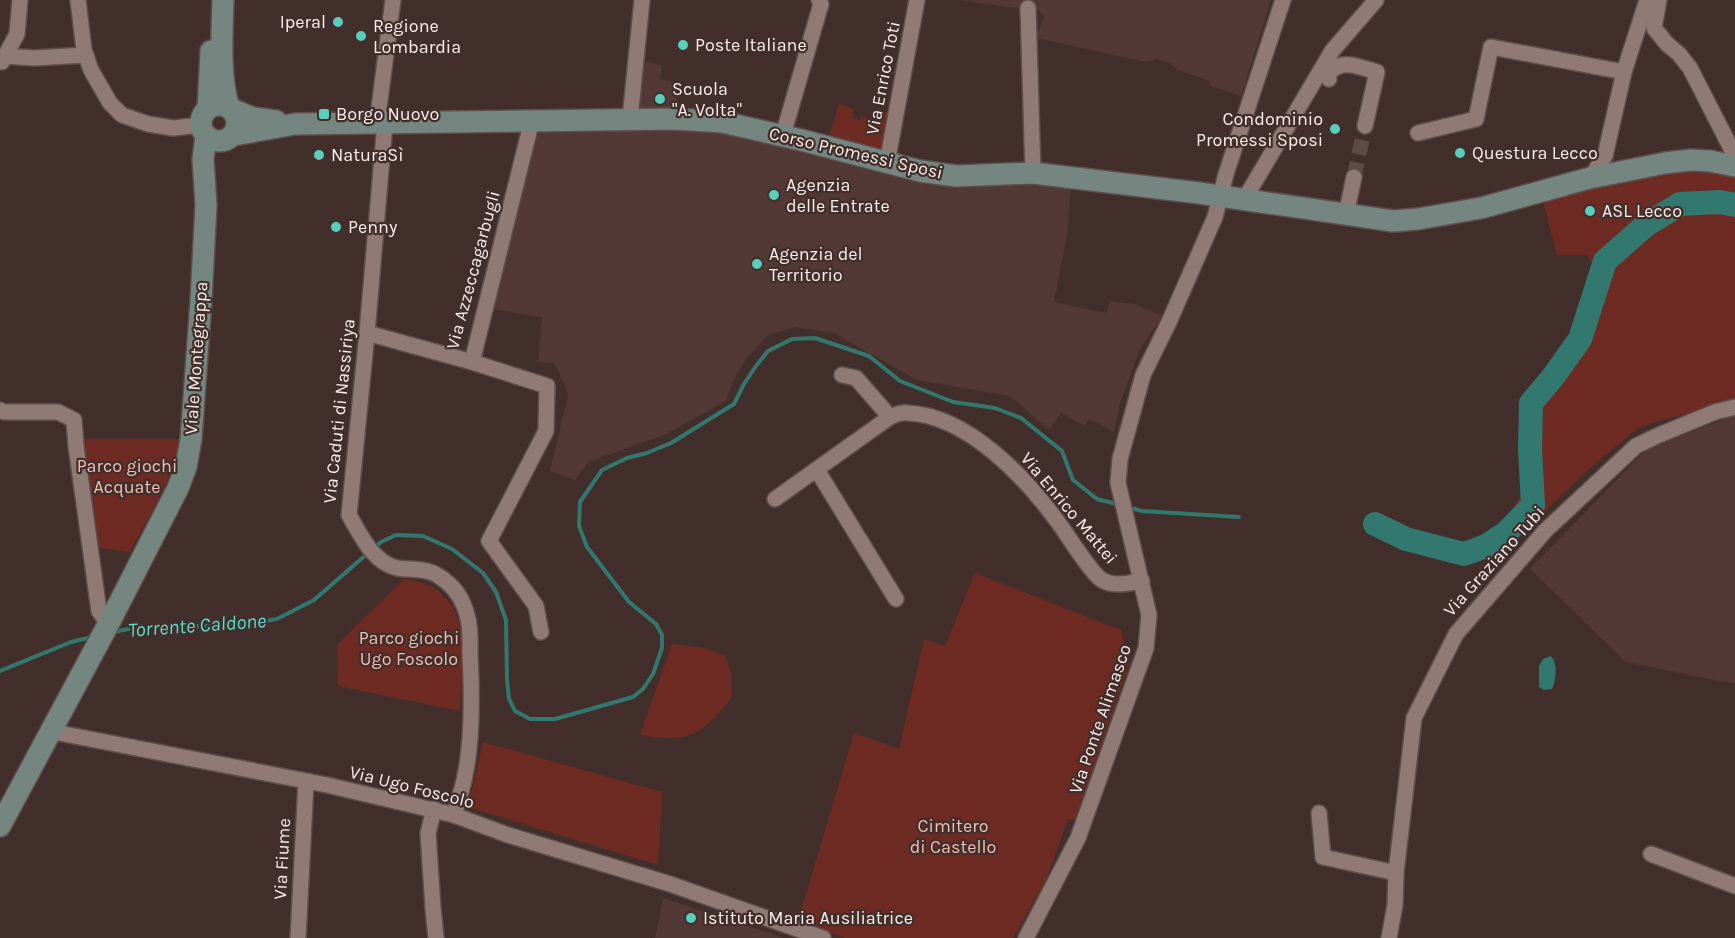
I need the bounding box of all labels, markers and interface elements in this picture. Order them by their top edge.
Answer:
place label: Iperal [280,11,326,33]
marker: Iperal [331,15,345,29]
place label: Regione Lombardia [373,15,461,58]
street label: Via Enrico Toti [861,19,905,137]
marker: Regione Lombardia [354,29,368,43]
place label: Poste Italiane [695,34,807,56]
marker: Poste Italiane [676,38,690,52]
place label: Scuola "A. Volta" [672,78,742,121]
marker: Scuola "A. Volta" [653,92,667,106]
place label: Borgo Nuovo [336,103,439,125]
marker: Borgo Nuovo [317,107,331,121]
place label: Condominio Promessi Sposi [1196,108,1323,151]
street label: Corso Promessi Sposi [767,122,945,184]
marker: Condominio Promessi Sposi [1328,122,1342,136]
place label: Questura Lecco [1472,142,1598,164]
place label: NaturaSì [331,144,404,166]
marker: Questura Lecco [1453,146,1467,160]
marker: NaturaSì [312,148,326,162]
place label: Agenzia delle Entrate [786,174,890,217]
street label: Via Azzeccagarbugli [441,188,505,352]
marker: Agenzia delle Entrate [767,188,781,202]
place label: ASL Lecco [1602,200,1682,222]
marker: ASL Lecco [1583,204,1597,218]
place label: Penny [348,216,398,238]
marker: Penny [329,220,343,234]
place label: Agenzia del Territorio [769,243,863,286]
marker: Agenzia del Territorio [750,257,764,271]
street label: Viale Montegrappa [180,281,212,435]
street label: Via Caduti di Nassiriya [318,318,360,504]
street label: Via Enrico Mattei [1016,448,1122,568]
park label: Parco giochi Acquate [77,455,177,498]
street label: Via Graziano Tubi [1439,501,1549,621]
water label: Torrente Caldone [127,609,267,642]
park label: Parco giochi Ugo Foscolo [359,627,459,670]
street label: Via Ponte Alimasco [1064,641,1136,797]
street label: Via Ugo Foscolo [347,761,477,813]
park label: Cimitero di Castello [910,815,996,858]
street label: Via Fiume [269,818,295,900]
place label: Istituto Maria Ausiliatrice [703,907,913,929]
marker: Istituto Maria Ausiliatrice [684,911,698,925]

